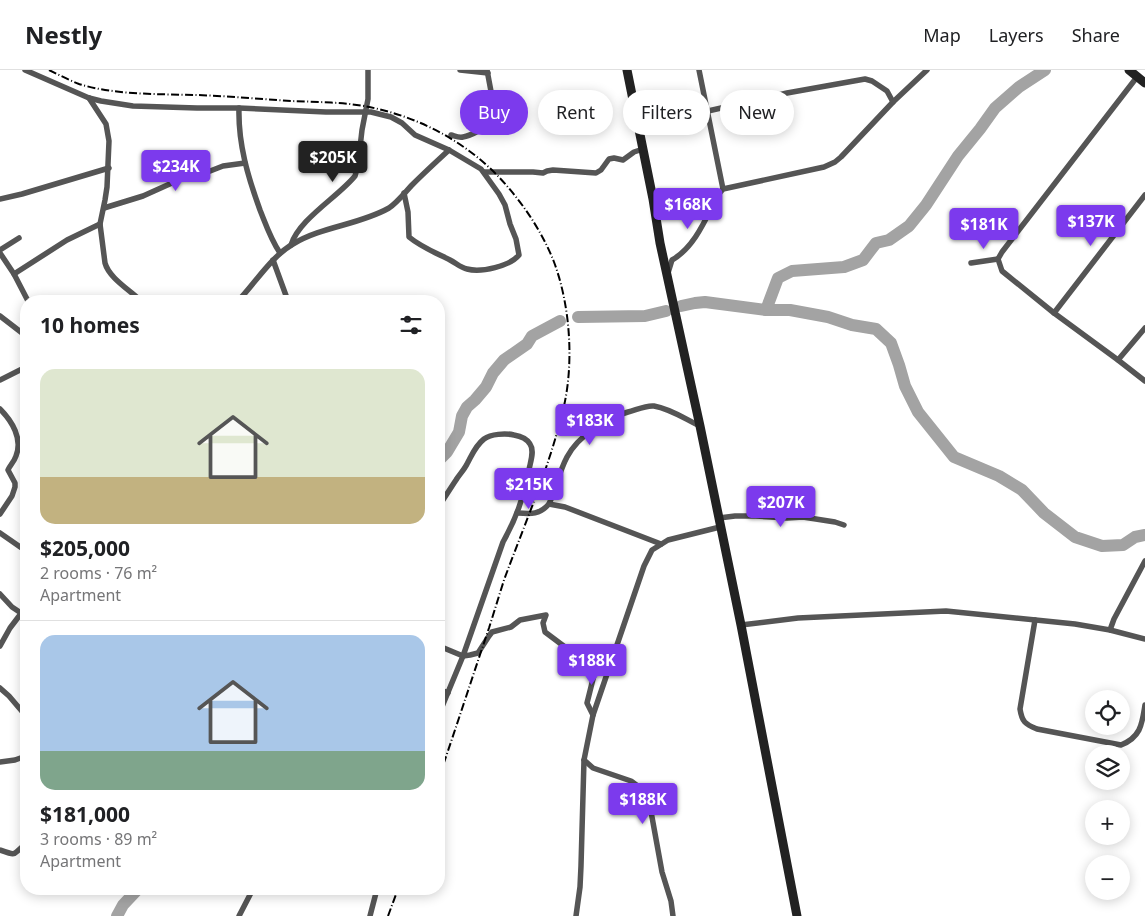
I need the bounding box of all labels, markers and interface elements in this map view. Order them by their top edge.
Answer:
text: Nestly [25,18,102,51]
text: Map [923,23,961,47]
text: Layers [989,23,1044,47]
text: Share [1072,23,1120,47]
chip: Buy [460,90,528,135]
chip: Rent [538,90,613,135]
chip: Filters [623,90,710,135]
chip: New [720,90,794,135]
pin: $205K [298,140,368,183]
text: $205K [309,146,357,168]
pin: $234K [141,150,211,192]
text: $234K [152,155,200,177]
pin: $168K [653,188,723,230]
text: $168K [664,193,712,215]
pin: $137K [1056,204,1126,247]
pin: $181K [949,208,1019,250]
text: $137K [1067,210,1115,232]
text: $181K [960,213,1008,235]
text: 10 homes [40,311,140,339]
icon: filters [397,311,425,339]
icon: home [188,402,278,492]
pin: $183K [555,404,625,446]
text: $183K [566,409,614,431]
pin: $215K [494,468,564,510]
text: $215K [505,473,553,495]
pin: $207K [746,486,816,528]
text: $207K [757,491,805,513]
text: $205,000 [40,534,130,562]
text: 2 rooms · 76 m² [40,562,157,584]
text: Apartment [40,584,121,606]
pin: $188K [557,644,627,686]
text: $188K [568,649,616,671]
icon: home [188,667,278,757]
map controls [1085,690,1130,900]
button: locate [1085,690,1130,735]
button: layers [1085,745,1130,790]
pin: $188K [608,782,678,825]
text: $188K [619,788,667,810]
text: $181,000 [40,800,130,828]
button: + [1085,800,1130,845]
text: 3 rooms · 89 m² [40,828,157,850]
text: Apartment [40,850,121,872]
button: − [1085,855,1130,900]

